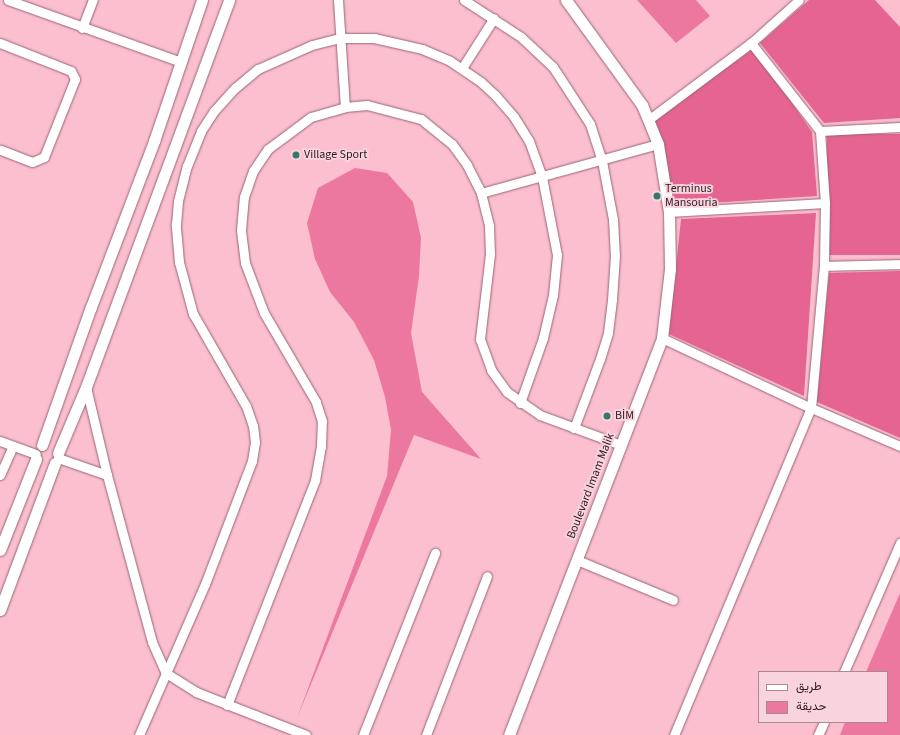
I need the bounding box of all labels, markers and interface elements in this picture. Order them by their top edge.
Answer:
place label: Village Sport [304,148,367,162]
marker: Village Sport [291,150,301,160]
place label: Terminus Mansouria [665,182,718,210]
marker: Terminus Mansouria [652,191,662,201]
place label: BİM [615,409,634,423]
marker: BİM [602,411,612,421]
street label: Boulevard Imam Malik [564,431,618,541]
legend [758,671,888,723]
text: طريق [796,678,821,695]
text: حديقة [796,698,826,715]

